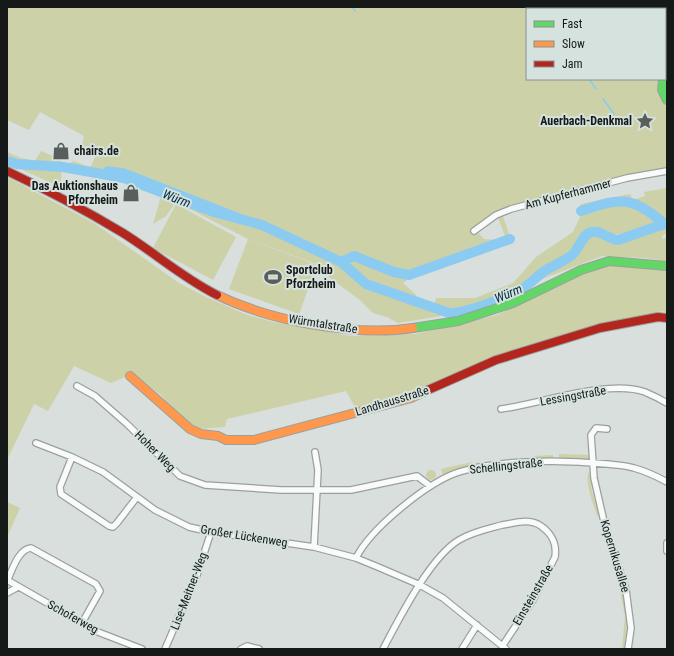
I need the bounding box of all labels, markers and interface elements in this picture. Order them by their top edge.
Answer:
legend [526,8,666,80]
text: Fast [562,17,583,31]
text: Slow [562,37,585,51]
text: Jam [562,57,583,71]
place icon: Auerbach-Denkmal [635,111,655,131]
place label: Auerbach-Denkmal [540,114,632,128]
shop icon: chairs.de [51,141,71,161]
place label: chairs.de [74,144,119,158]
street label: Am Kupferhammer [523,176,613,212]
place label: Das Auktionshaus Pforzheim [32,179,119,207]
shop icon: Das Auktionshaus Pforzheim [121,183,141,203]
water label: Würm [161,186,193,211]
place label: Sportclub Pforzheim [286,263,336,291]
sports icon: Sportclub Pforzheim [263,267,283,287]
water label: Würm [492,281,524,306]
street label: Würmtalstraße [288,312,359,336]
street label: Landhausstraße [354,383,431,419]
street label: Lessingstraße [539,383,607,409]
street label: Hoher Weg [132,428,178,474]
street label: Schellingstraße [469,455,544,477]
street label: Kopernikusallee [597,518,633,594]
street label: Großer Lückenweg [200,522,289,550]
street label: Lise-Meitner-Weg [168,550,210,632]
street label: Einsteinstraße [510,562,556,628]
street label: Schoferweg [45,597,101,637]

